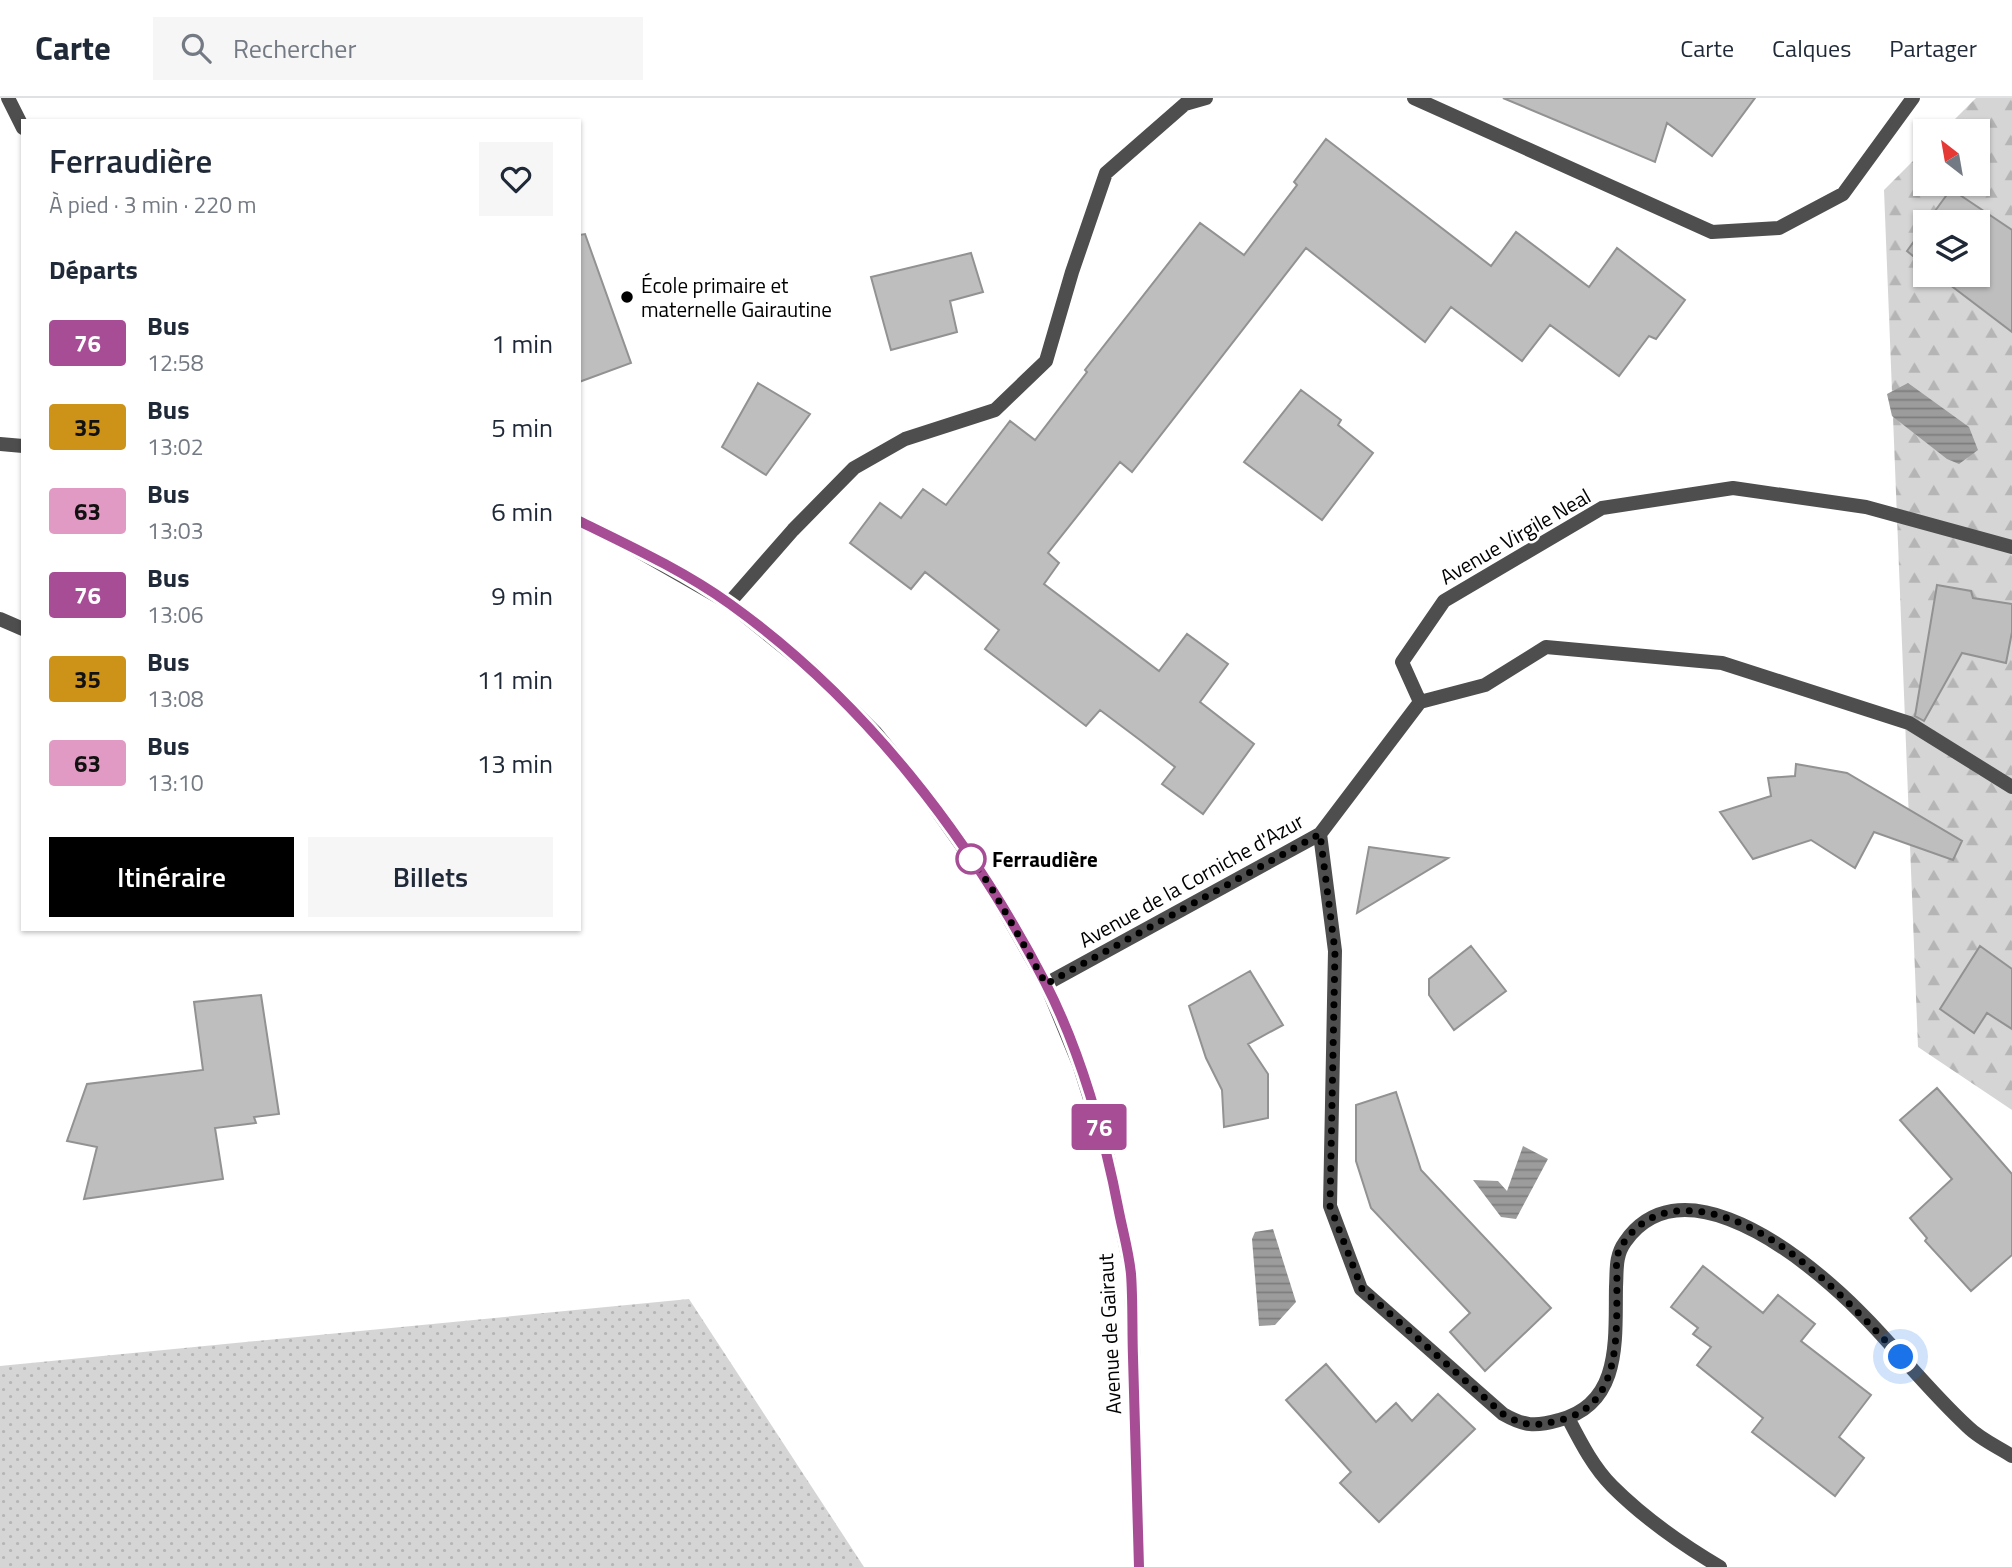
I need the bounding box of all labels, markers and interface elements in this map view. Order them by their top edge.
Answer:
search box [153,17,643,80]
text: Carte [35,23,111,73]
icon: search [177,29,215,67]
text: Rechercher [233,29,356,68]
text: Carte [1680,30,1734,66]
text: Calques [1772,30,1851,66]
text: Partager [1889,30,1977,66]
north arrow [1913,119,1990,196]
map controls [1913,119,1990,287]
text: Ferraudière [49,136,212,186]
button: heart [479,142,553,216]
text: À pied · 3 min · 220 m [49,187,256,222]
button: layers [1913,210,1990,287]
text: Départs [49,250,138,289]
place label: École primaire et maternelle Gairautine [641,269,832,325]
marker: École primaire et maternelle Gairautine [619,289,635,305]
text: Bus [147,306,189,345]
text: 1 min [491,324,553,363]
text: 76 [74,325,101,361]
text: 12:58 [147,345,204,380]
text: Bus [147,390,189,429]
text: 5 min [491,408,553,447]
text: 35 [74,409,101,445]
text: 13:02 [147,429,204,464]
text: Bus [147,474,189,513]
street label: Avenue Virgile Neal [1433,480,1597,592]
text: 6 min [491,492,553,531]
text: 63 [74,493,101,529]
text: 13:03 [147,513,204,548]
text: Bus [147,558,189,597]
text: 9 min [491,576,553,615]
text: 76 [74,577,101,613]
text: 13:06 [147,597,204,632]
text: Bus [147,642,189,681]
text: 11 min [477,660,553,699]
text: 35 [74,661,101,697]
text: 13:08 [147,681,204,716]
text: Bus [147,726,189,765]
text: 13 min [477,744,553,783]
text: 63 [74,745,101,781]
text: 13:10 [147,765,204,800]
street label: Avenue de la Corniche d'Azur [1073,805,1309,955]
button: Itinéraire [49,837,294,917]
button: Billets [308,837,553,917]
place label: Ferraudière [992,843,1098,875]
marker: Ferraudière [956,844,986,874]
line badge: 76 [1068,1104,1130,1150]
text: 76 [1086,1109,1112,1145]
street label: Avenue de Gairaut [1089,1252,1129,1415]
your location [1883,1339,1918,1374]

